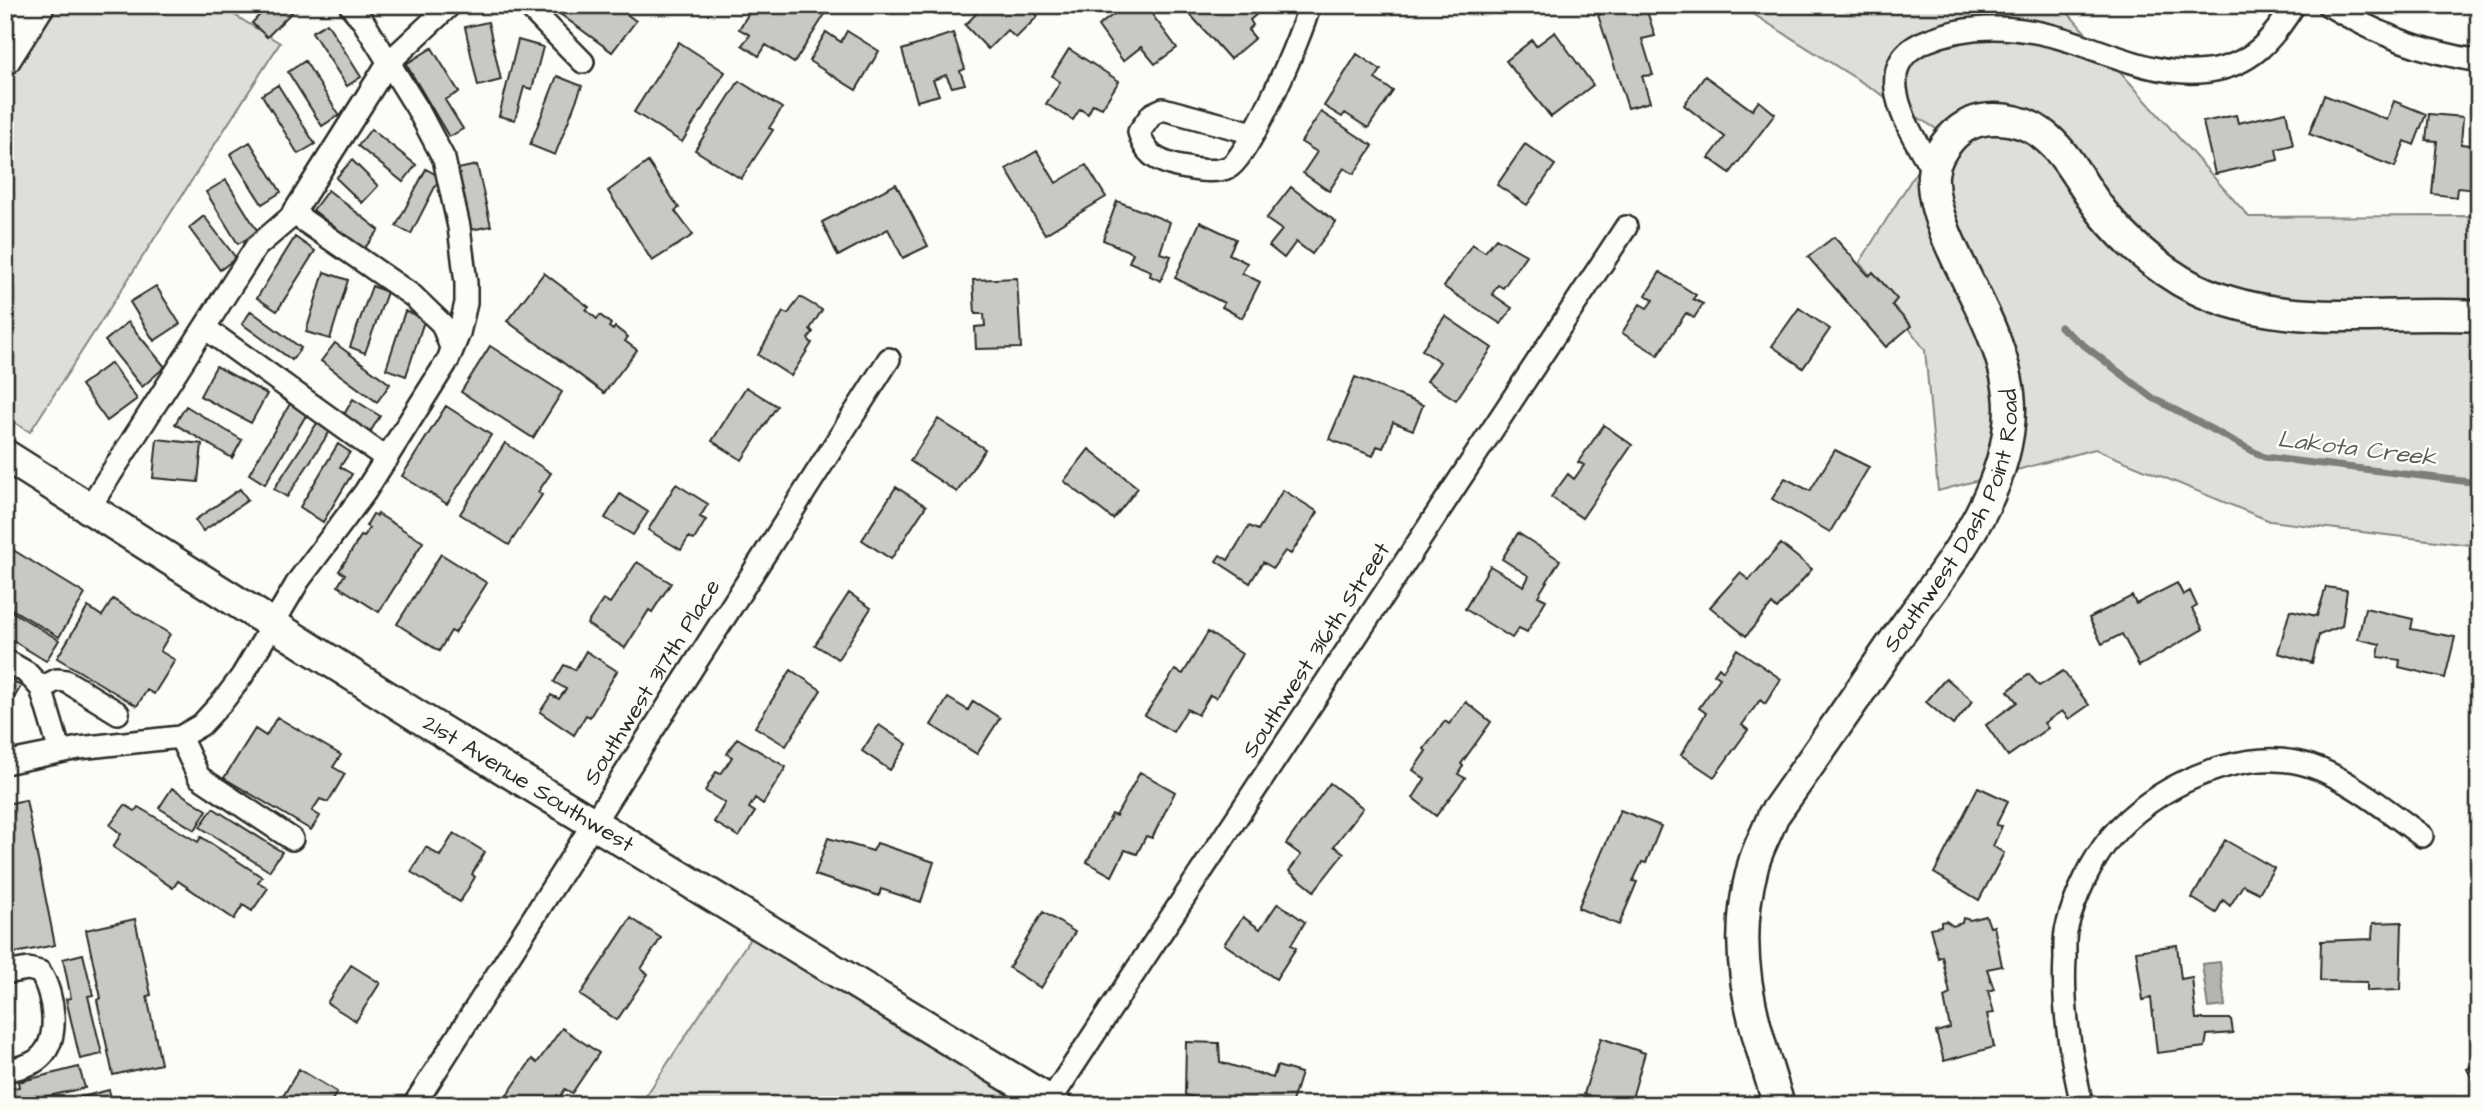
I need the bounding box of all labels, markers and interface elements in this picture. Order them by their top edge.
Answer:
street label: Southwest Dash Point Road [1875,387,2026,659]
water label: Lakota Creek [2276,422,2439,476]
street label: Southwest 316th Street [1234,535,1398,764]
street label: Southwest 317th Place [576,573,728,791]
street label: 21st Avenue Southwest [417,707,641,861]

